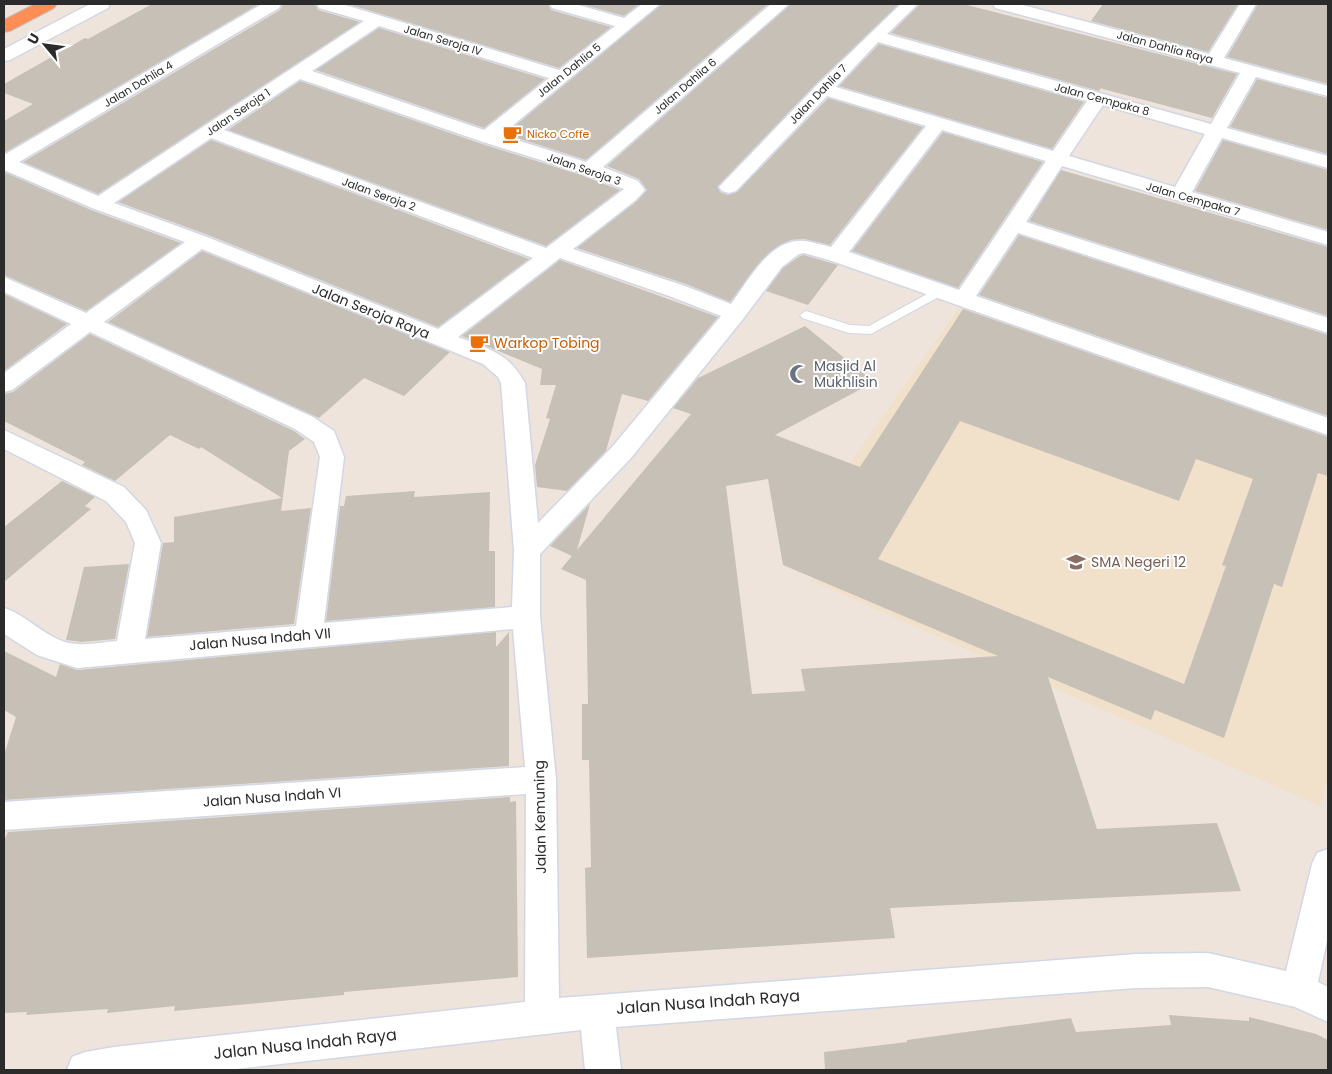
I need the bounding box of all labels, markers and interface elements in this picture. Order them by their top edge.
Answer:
north arrow [20,20,70,70]
street label: Jalan Seroja IV [402,20,485,60]
street label: Jalan Dahlia Raya [1115,26,1215,68]
text: U [22,29,45,48]
street label: Jalan Dahlia 5 [534,39,605,101]
street label: Jalan Dahlia 6 [650,54,720,118]
street label: Jalan Dahlia 4 [100,57,176,111]
street label: Jalan Dahlia 7 [785,61,851,127]
street label: Jalan Cempaka 8 [1053,79,1151,119]
street label: Jalan Seroja 1 [203,85,273,139]
cafe icon: Nicko Coffe [501,123,523,145]
place label: Nicko Coffe [527,126,590,142]
street label: Jalan Seroja 3 [545,149,623,189]
street label: Jalan Seroja 2 [340,173,418,215]
street label: Jalan Cempaka 7 [1144,178,1242,220]
street label: Jalan Seroja Raya [309,278,433,344]
cafe icon: Warkop Tobing [468,332,490,354]
place label: Warkop Tobing [494,333,600,353]
place label: Masjid Al Mukhlisin [814,356,878,392]
mosque icon: Masjid Al Mukhlisin [788,363,810,385]
school or university icon: SMA Negeri 12 [1065,551,1087,573]
place label: SMA Negeri 12 [1091,552,1186,572]
street label: Jalan Nusa Indah VII [188,623,332,655]
street label: Jalan Kemuning [529,760,551,874]
street label: Jalan Nusa Indah VI [202,782,342,812]
street label: Jalan Nusa Indah Raya [615,984,801,1020]
street label: Jalan Nusa Indah Raya [212,1023,398,1065]

